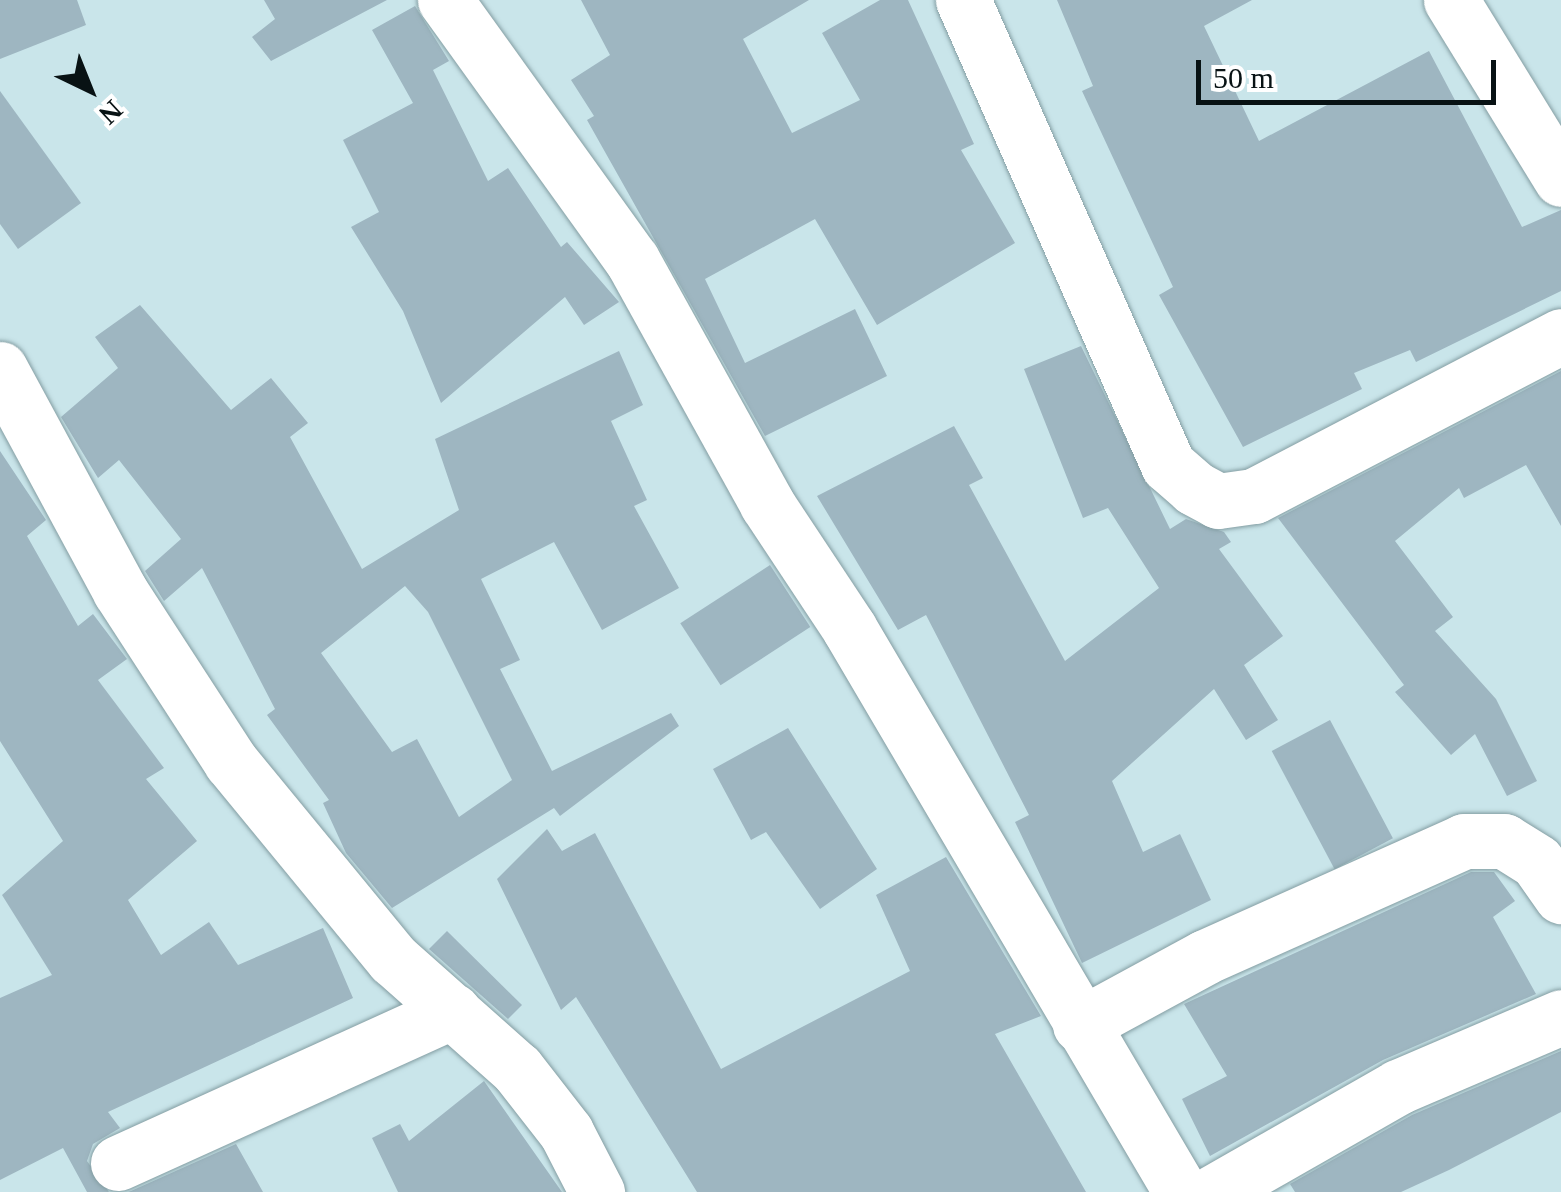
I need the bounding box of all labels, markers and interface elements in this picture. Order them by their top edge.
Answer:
north arrow [40,40,140,140]
scale bar [1201,40,1501,102]
text: 50 m [1213,61,1274,94]
text: N [93,94,129,131]

